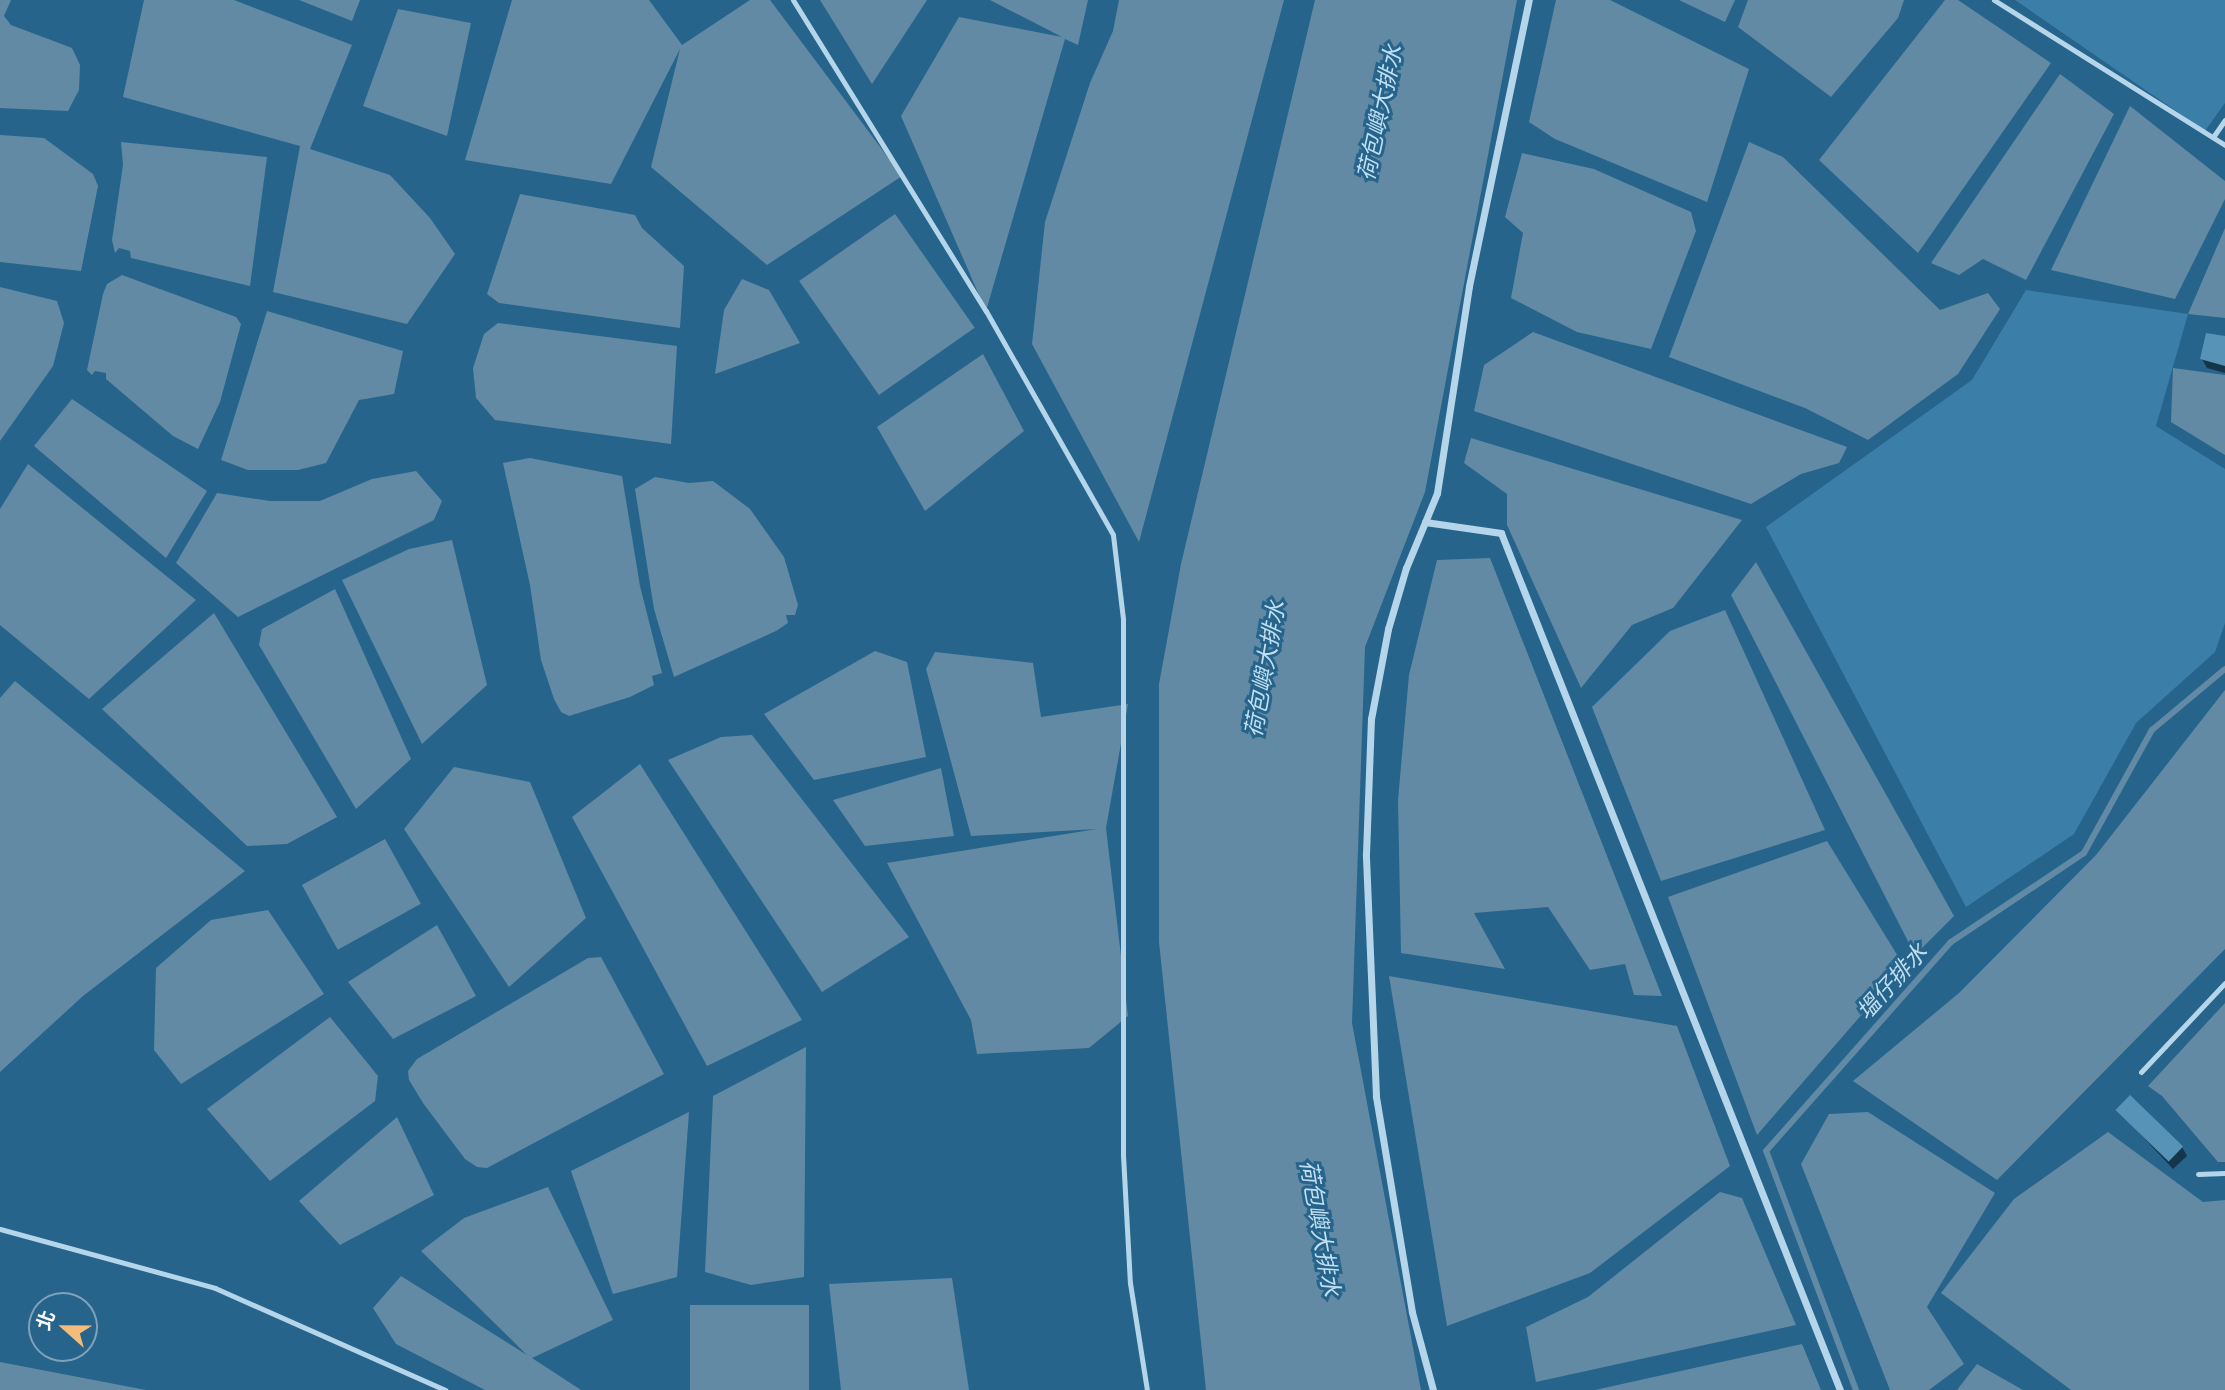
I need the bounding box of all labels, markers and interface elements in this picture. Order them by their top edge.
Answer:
water label: 荷包嶼大排水 [1352,43,1408,183]
water label: 荷包嶼大排水 [1239,599,1291,739]
water label: 塭仔排水 [1851,939,1933,1025]
water label: 荷包嶼大排水 [1294,1158,1346,1298]
north arrow [28,1292,98,1362]
text: 北 [31,1307,60,1333]

